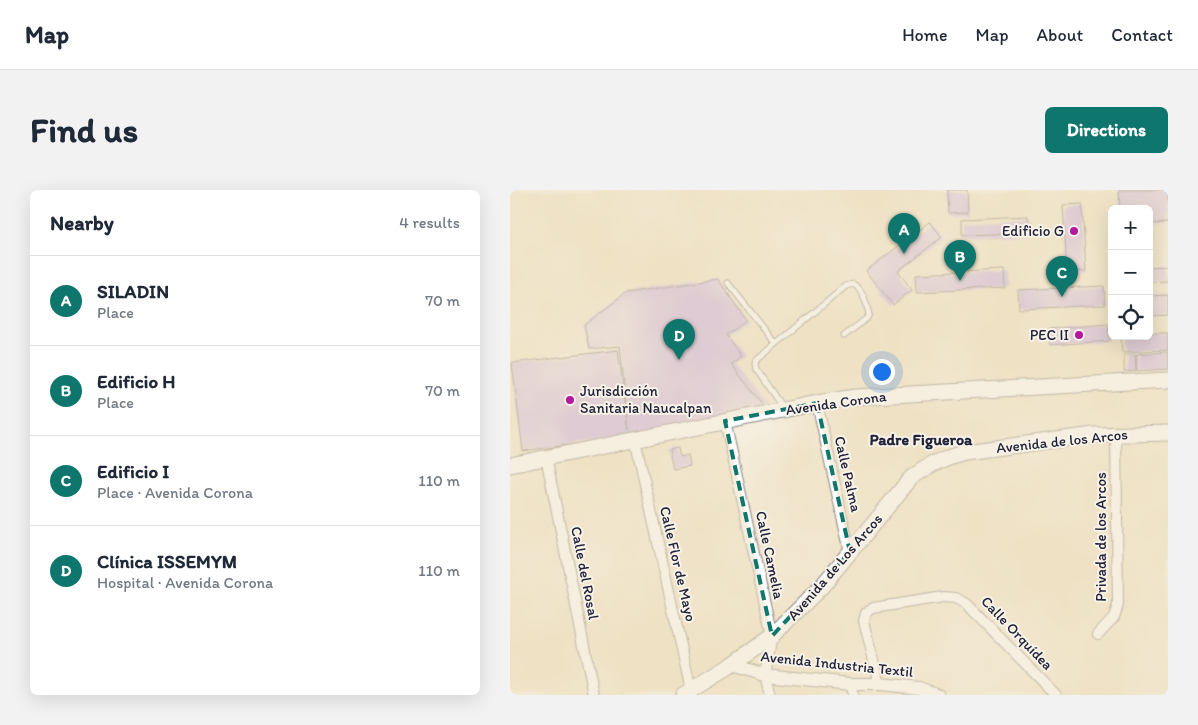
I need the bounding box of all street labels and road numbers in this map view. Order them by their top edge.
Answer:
street label: Avenida Corona [785,387,888,419]
street label: Avenida de los Arcos [995,425,1129,457]
street label: Calle Palma [831,434,866,514]
street label: Privada de los Arcos [1092,472,1110,602]
street label: Calle Flor de Mayo [656,505,700,623]
street label: Calle Camelia [752,509,788,601]
street label: Avenida de Los Arcos [784,510,886,624]
street label: Calle del Rosal [567,525,603,622]
street label: Calle Orquídea [977,592,1057,674]
street label: Avenida Industria Textil [760,647,915,681]

